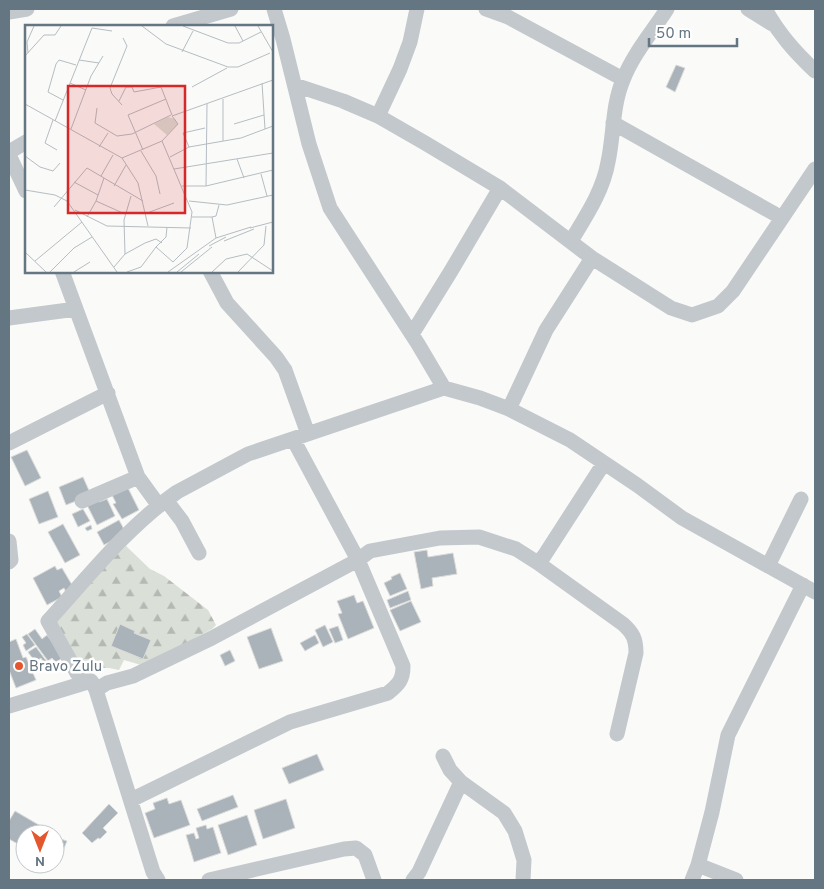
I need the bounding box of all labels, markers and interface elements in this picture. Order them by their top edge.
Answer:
scale bar [649,15,736,47]
inset map [25,25,272,272]
text: 50 m [656,25,691,44]
place label: Bravo Zulu [29,658,102,677]
marker: Bravo Zulu [13,660,25,672]
north arrow [15,824,65,874]
text: N [35,852,45,869]

